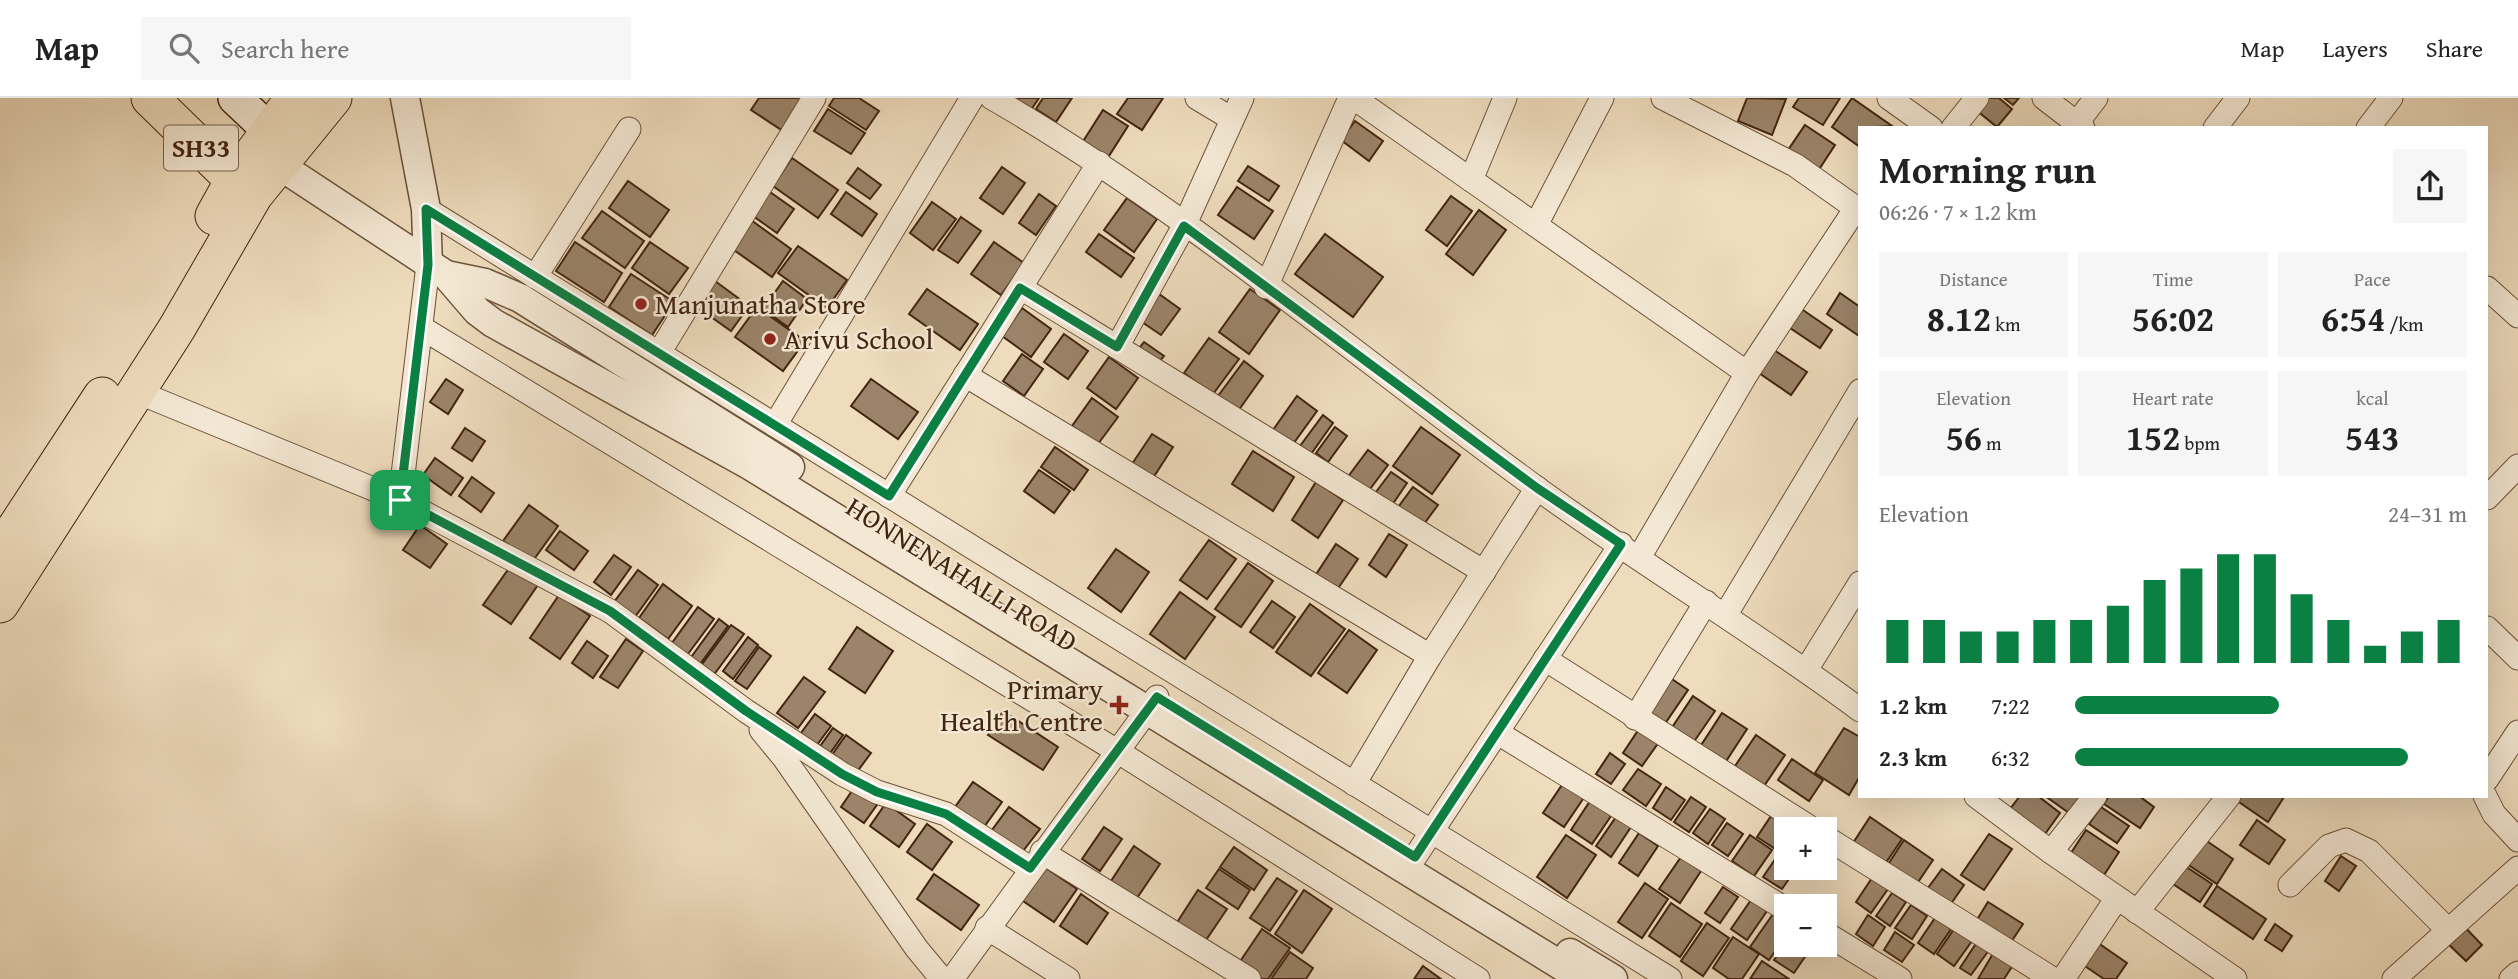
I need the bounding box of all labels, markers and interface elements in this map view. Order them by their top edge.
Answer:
search box [141,17,631,80]
text: Map [35,24,99,72]
icon: search [165,29,203,67]
text: Search here [221,29,349,68]
text: Map [2241,31,2284,66]
text: Layers [2322,31,2388,66]
text: Share [2426,31,2483,66]
road number: SH33 [164,126,238,170]
text: Morning run [1879,141,2096,197]
button: share [2393,149,2467,223]
text: 06:26 · 7 × 1.2 km [1879,195,2037,228]
text: Distance [1940,265,2008,293]
text: Time [2153,265,2193,293]
text: Pace [2354,265,2391,293]
place label: Manjunatha Store [655,283,866,324]
text: 8.12 [1927,293,1991,344]
text: 56:02 [2132,293,2214,344]
text: 6:54 [2321,293,2385,344]
marker: Manjunatha Store [633,296,649,312]
text: km [1991,310,2020,338]
text: /km [2385,310,2424,338]
place label: Arivu School [784,318,934,359]
marker: Arivu School [762,331,778,347]
text: Elevation [1936,384,2011,412]
text: Heart rate [2132,384,2214,412]
text: kcal [2356,384,2389,412]
text: 56 [1946,412,1982,463]
text: 152 [2126,412,2180,463]
text: 543 [2345,412,2400,463]
text: m [1982,429,2002,457]
text: bpm [2180,429,2220,457]
pin [370,470,430,530]
icon: arrive [381,481,419,519]
street label: HONNENAHALLI ROAD [839,486,1086,661]
text: Elevation [1879,497,1969,530]
text: 24–31 m [2388,497,2467,530]
place label: Primary Health Centre [940,668,1103,741]
text: 1.2 km [1879,689,1947,722]
text: 7:22 [1991,689,2030,722]
marker: Primary Health Centre [1109,695,1129,715]
text: 2.3 km [1879,741,1947,774]
text: 6:32 [1991,741,2030,774]
map controls [1774,817,1837,957]
button: + [1774,817,1837,880]
button: − [1774,894,1837,957]

